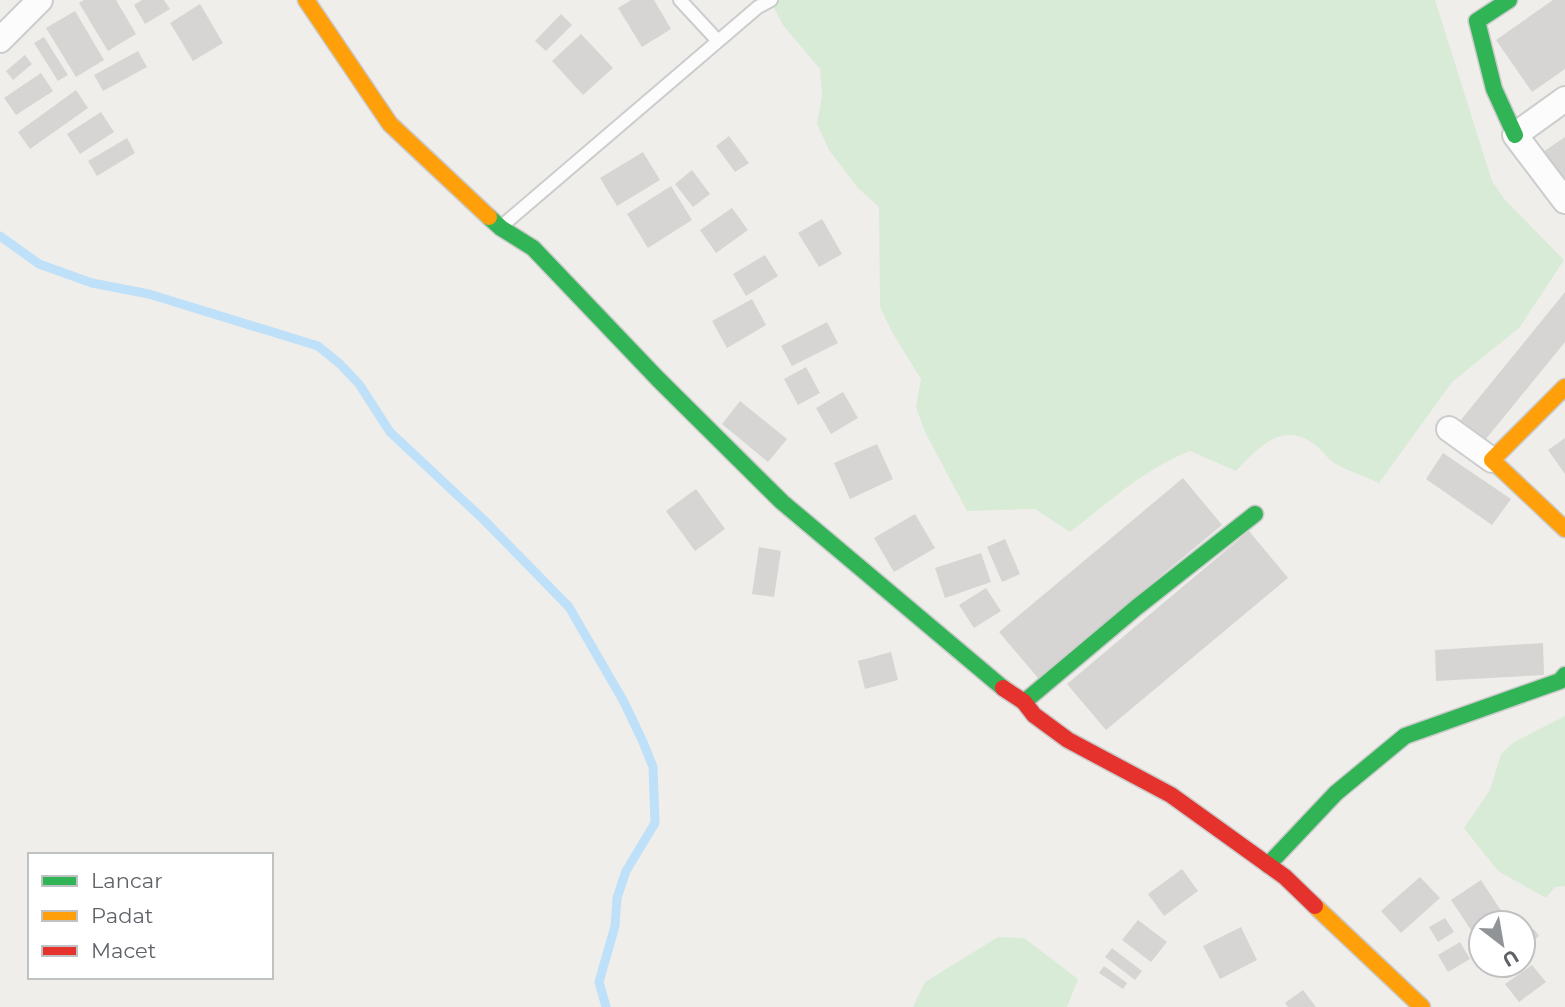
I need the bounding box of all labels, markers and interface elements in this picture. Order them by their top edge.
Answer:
legend [28,853,273,979]
text: Lancar [91,868,163,893]
text: Padat [91,903,153,928]
north arrow [1467,909,1537,979]
text: Macet [91,938,156,963]
text: U [1498,944,1523,972]

